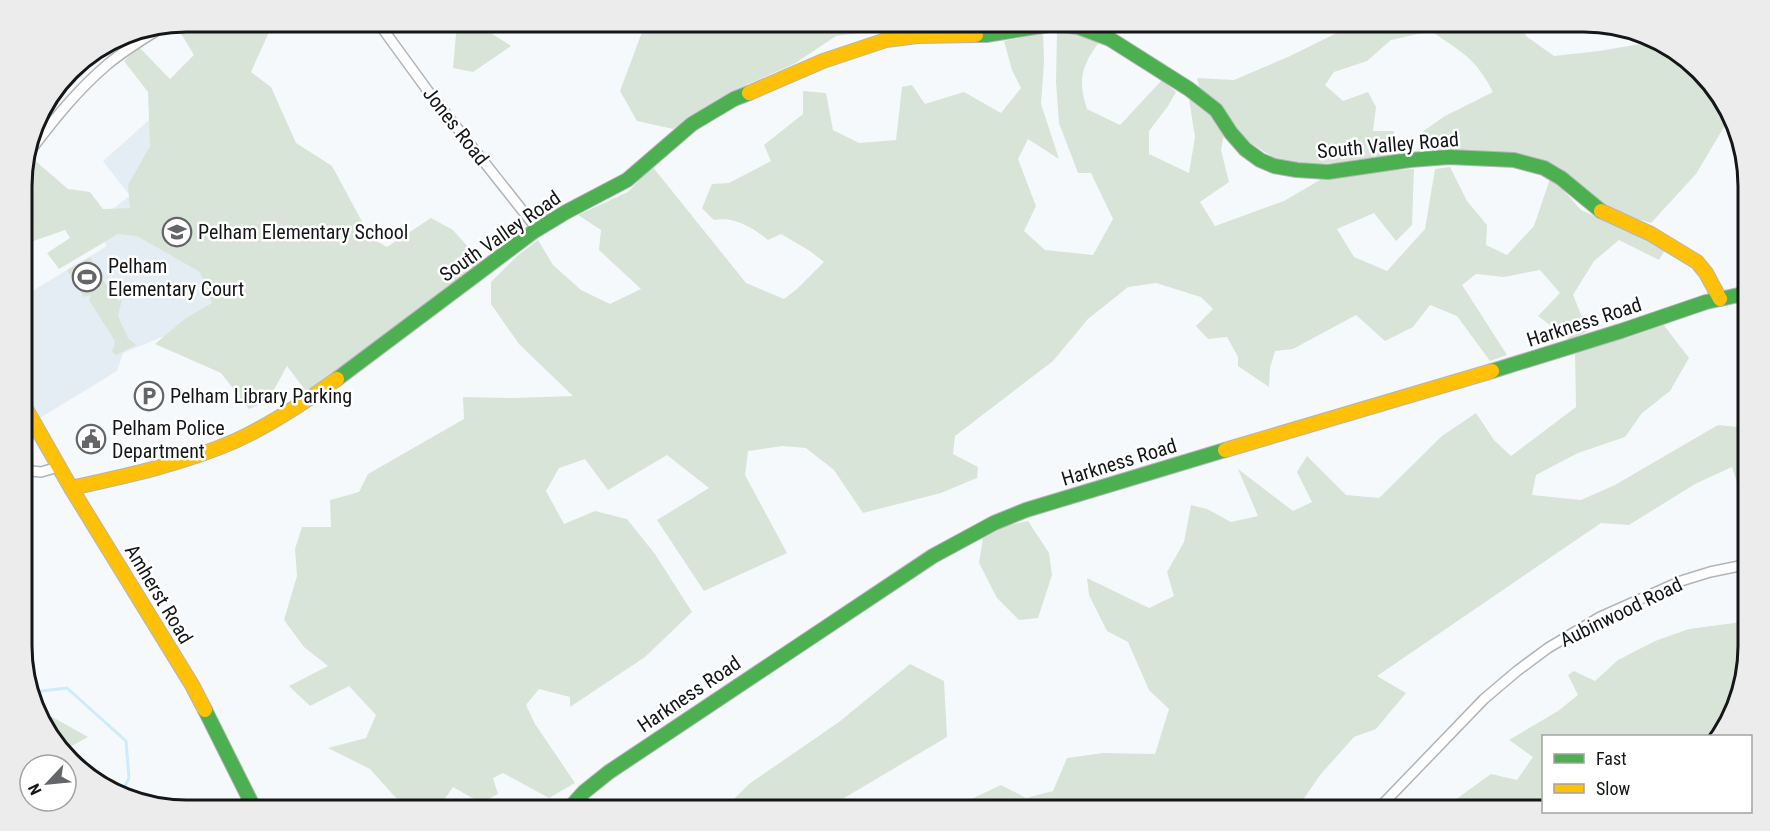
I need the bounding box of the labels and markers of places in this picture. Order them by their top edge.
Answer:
school or university icon: Pelham Elementary School [161,216,193,248]
place label: Pelham Elementary School [198,220,408,244]
place label: Pelham Elementary Court [108,254,244,301]
sports icon: Pelham Elementary Court [71,261,103,293]
parking icon: Pelham Library Parking [133,380,165,412]
place label: Pelham Library Parking [170,384,352,408]
place label: Pelham Police Department [112,416,225,463]
public building icon: Pelham Police Department [75,423,107,455]

